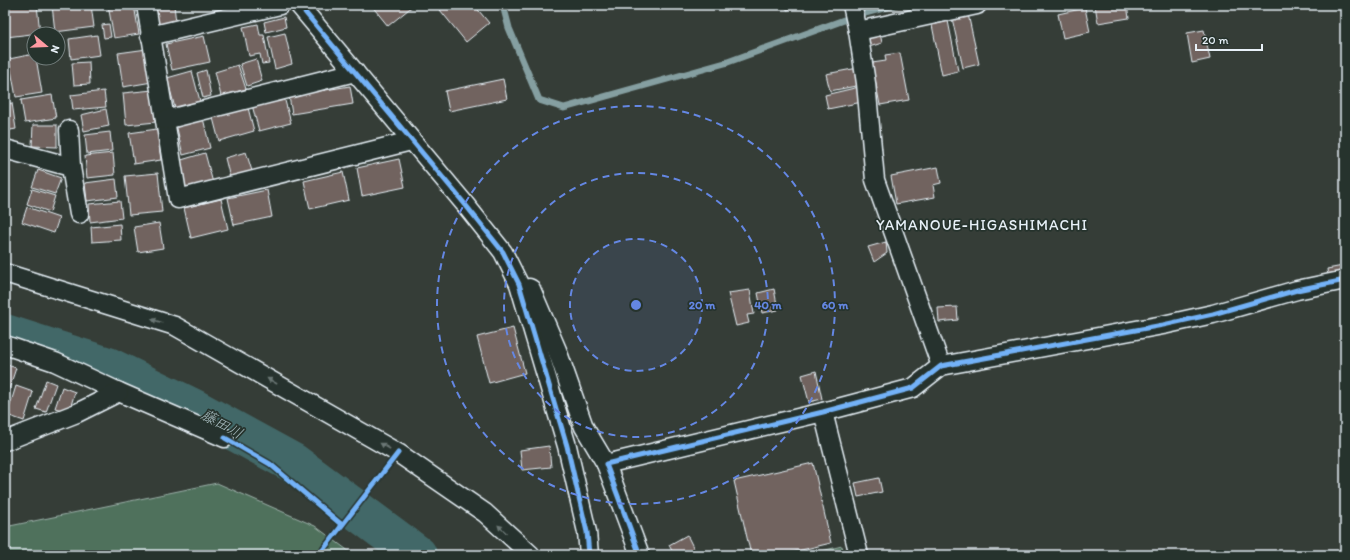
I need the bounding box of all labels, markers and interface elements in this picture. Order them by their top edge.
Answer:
north arrow [26,26,66,66]
scale bar [1196,26,1262,52]
text: 20 m [1202,33,1229,47]
text: N [48,43,62,55]
district label: YAMANOUE-HIGASHIMACHI [876,216,1088,234]
centre of rings [629,298,643,312]
text: 20 m [689,298,716,312]
text: 40 m [754,298,783,312]
text: 60 m [822,298,849,312]
one-way arrow [151,318,163,324]
one-way arrow [266,378,278,385]
water label: 藤田川 [198,405,246,443]
one-way arrow [379,442,391,449]
one-way arrow [497,524,507,533]

